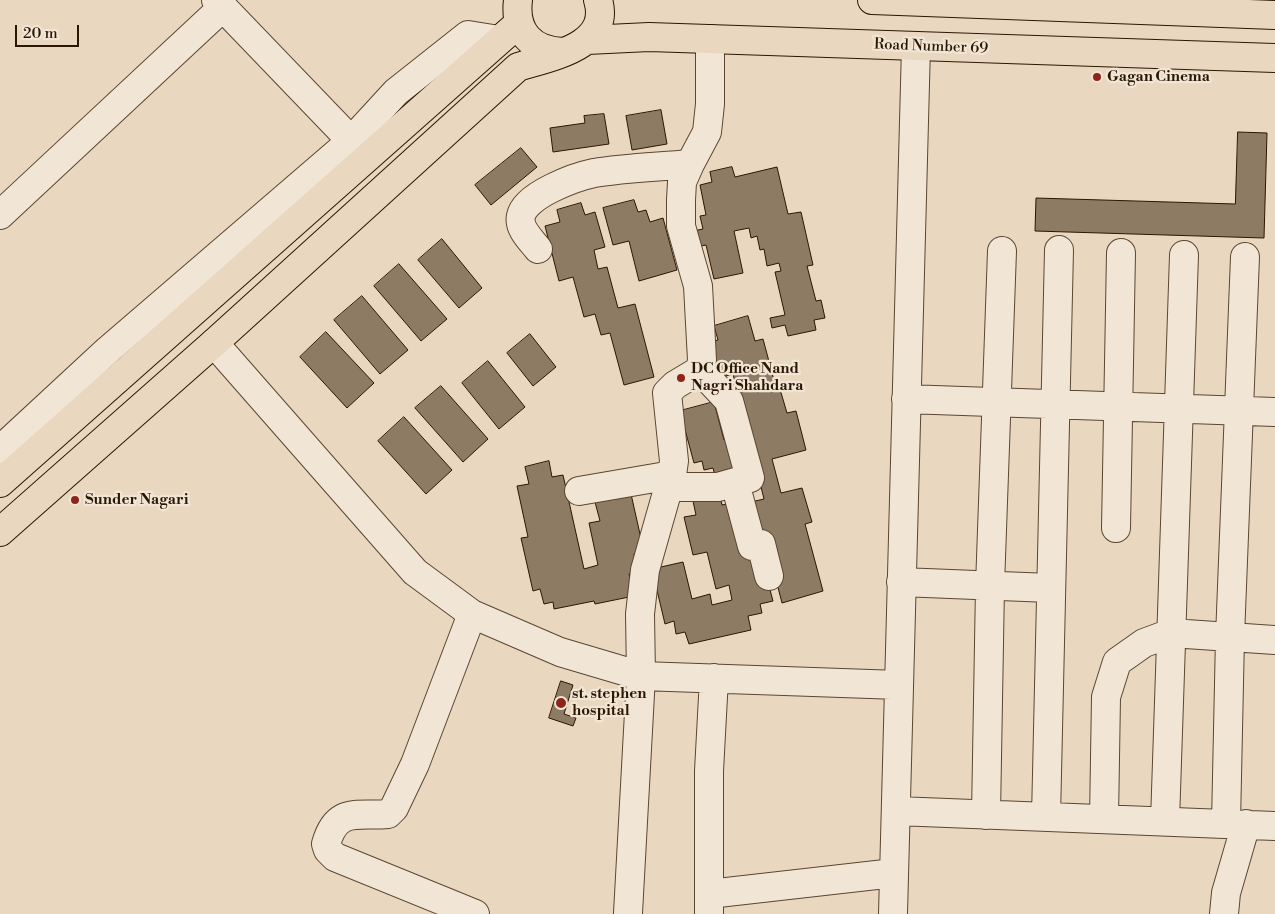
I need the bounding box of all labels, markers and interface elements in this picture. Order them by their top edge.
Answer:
scale bar [18,15,81,47]
text: 20 m [23,24,58,43]
street label: Road Number 69 [874,36,988,58]
place label: Gagan Cinema [1107,68,1210,86]
marker: Gagan Cinema [1091,71,1103,83]
place label: DC Office Nand Nagri Shahdara [691,360,803,395]
marker: DC Office Nand Nagri Shahdara [675,372,687,384]
place label: Sunder Nagari [85,491,189,509]
marker: Sunder Nagari [69,494,81,506]
place label: st. stephen hospital [572,685,646,720]
marker: st. stephen hospital [554,696,568,710]

